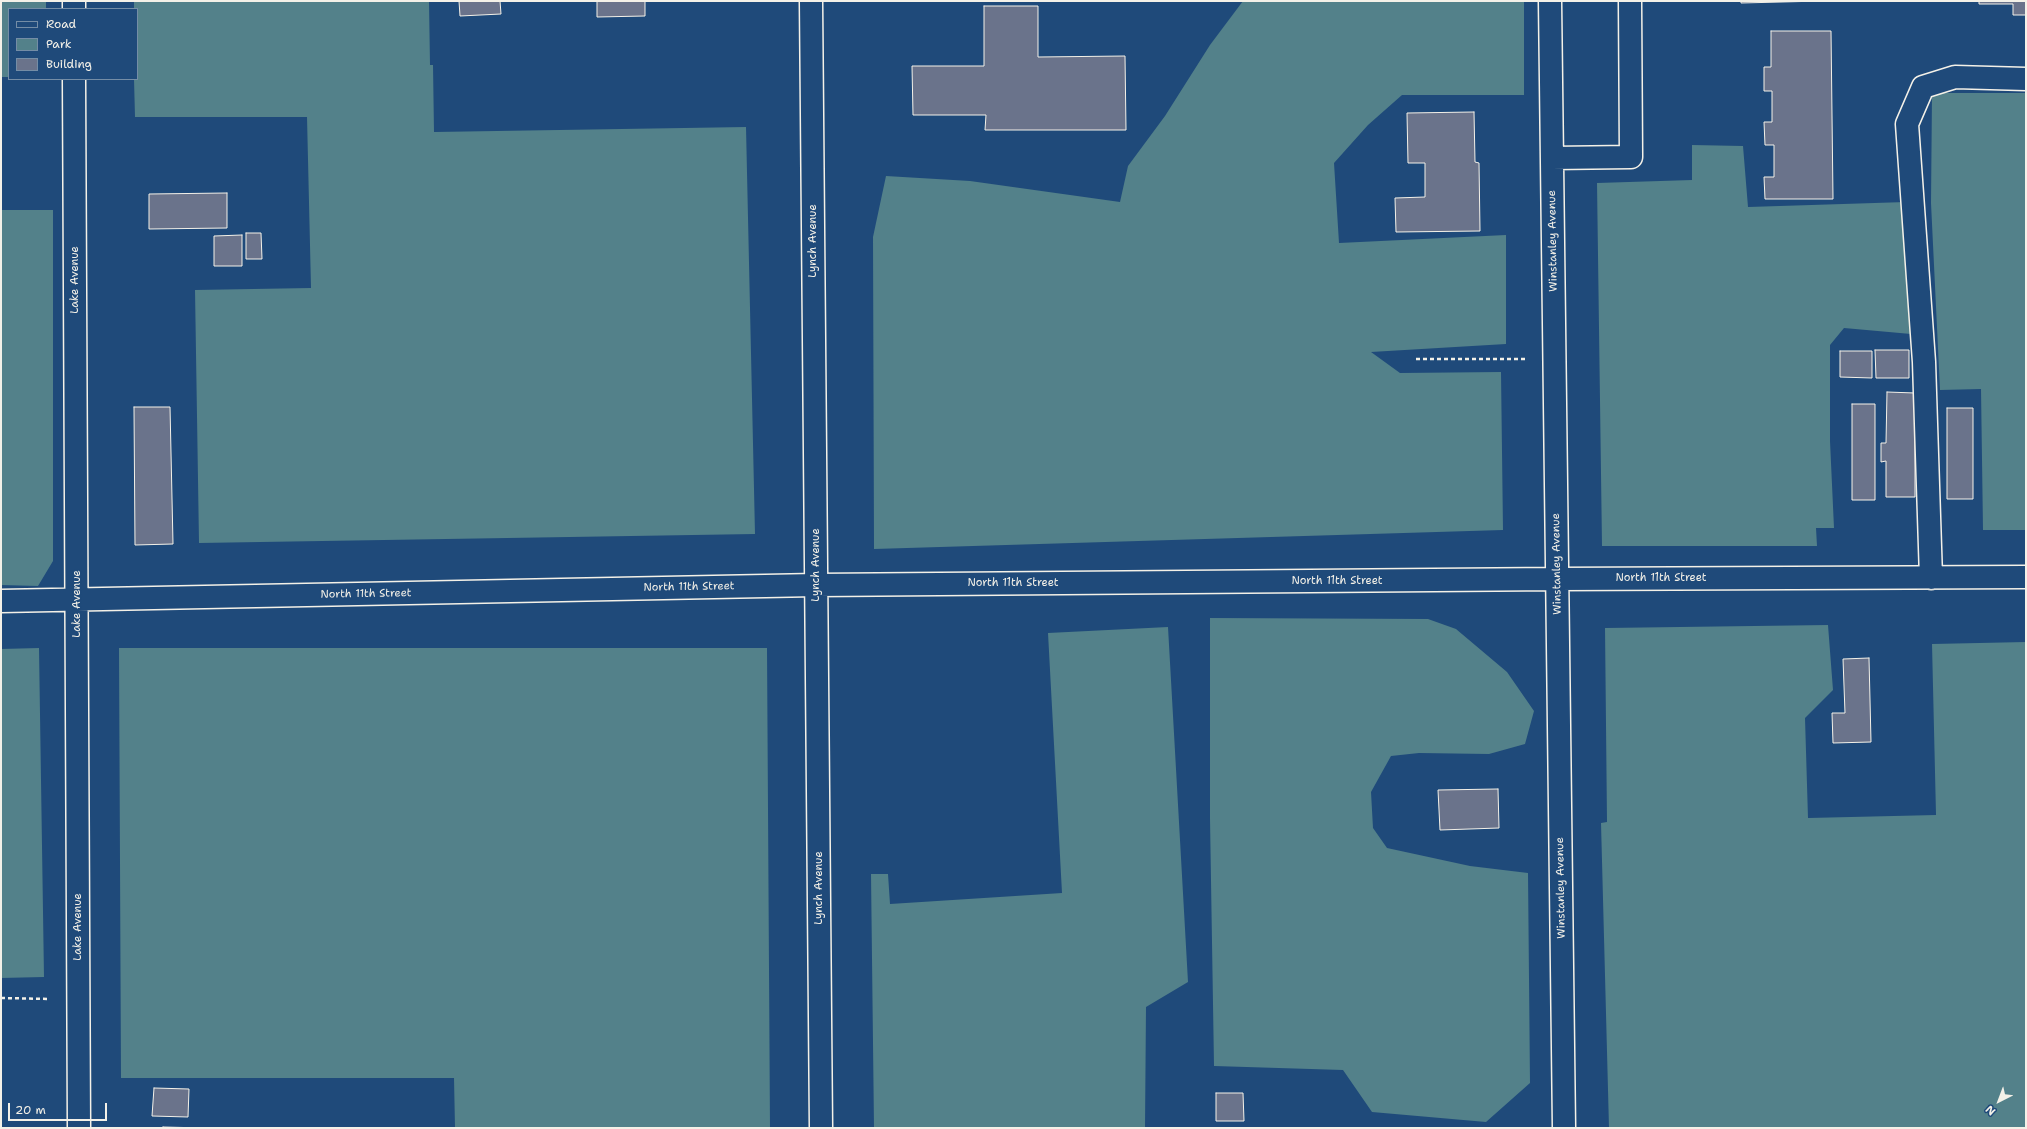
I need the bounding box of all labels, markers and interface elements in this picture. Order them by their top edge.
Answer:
legend [8,8,138,80]
text: Road [46,16,76,32]
text: Park [46,36,72,52]
text: Building [46,56,92,72]
street label: Winstanley Avenue [1546,190,1560,292]
street label: Lynch Avenue [806,204,820,278]
street label: Lake Avenue [68,246,82,314]
street label: Winstanley Avenue [1550,513,1564,615]
street label: Lynch Avenue [809,528,823,602]
street label: Lake Avenue [70,570,84,638]
street label: North 11th Street [1615,571,1707,585]
street label: North 11th Street [1291,574,1383,588]
street label: North 11th Street [967,576,1059,590]
street label: North 11th Street [643,580,735,594]
street label: North 11th Street [320,587,412,601]
street label: Winstanley Avenue [1554,837,1568,939]
street label: Lynch Avenue [812,851,826,925]
street label: Lake Avenue [71,893,85,961]
north arrow [1979,1081,2019,1121]
scale bar [10,1095,109,1121]
text: 20 m [15,1102,46,1118]
text: N [1982,1102,1999,1119]

